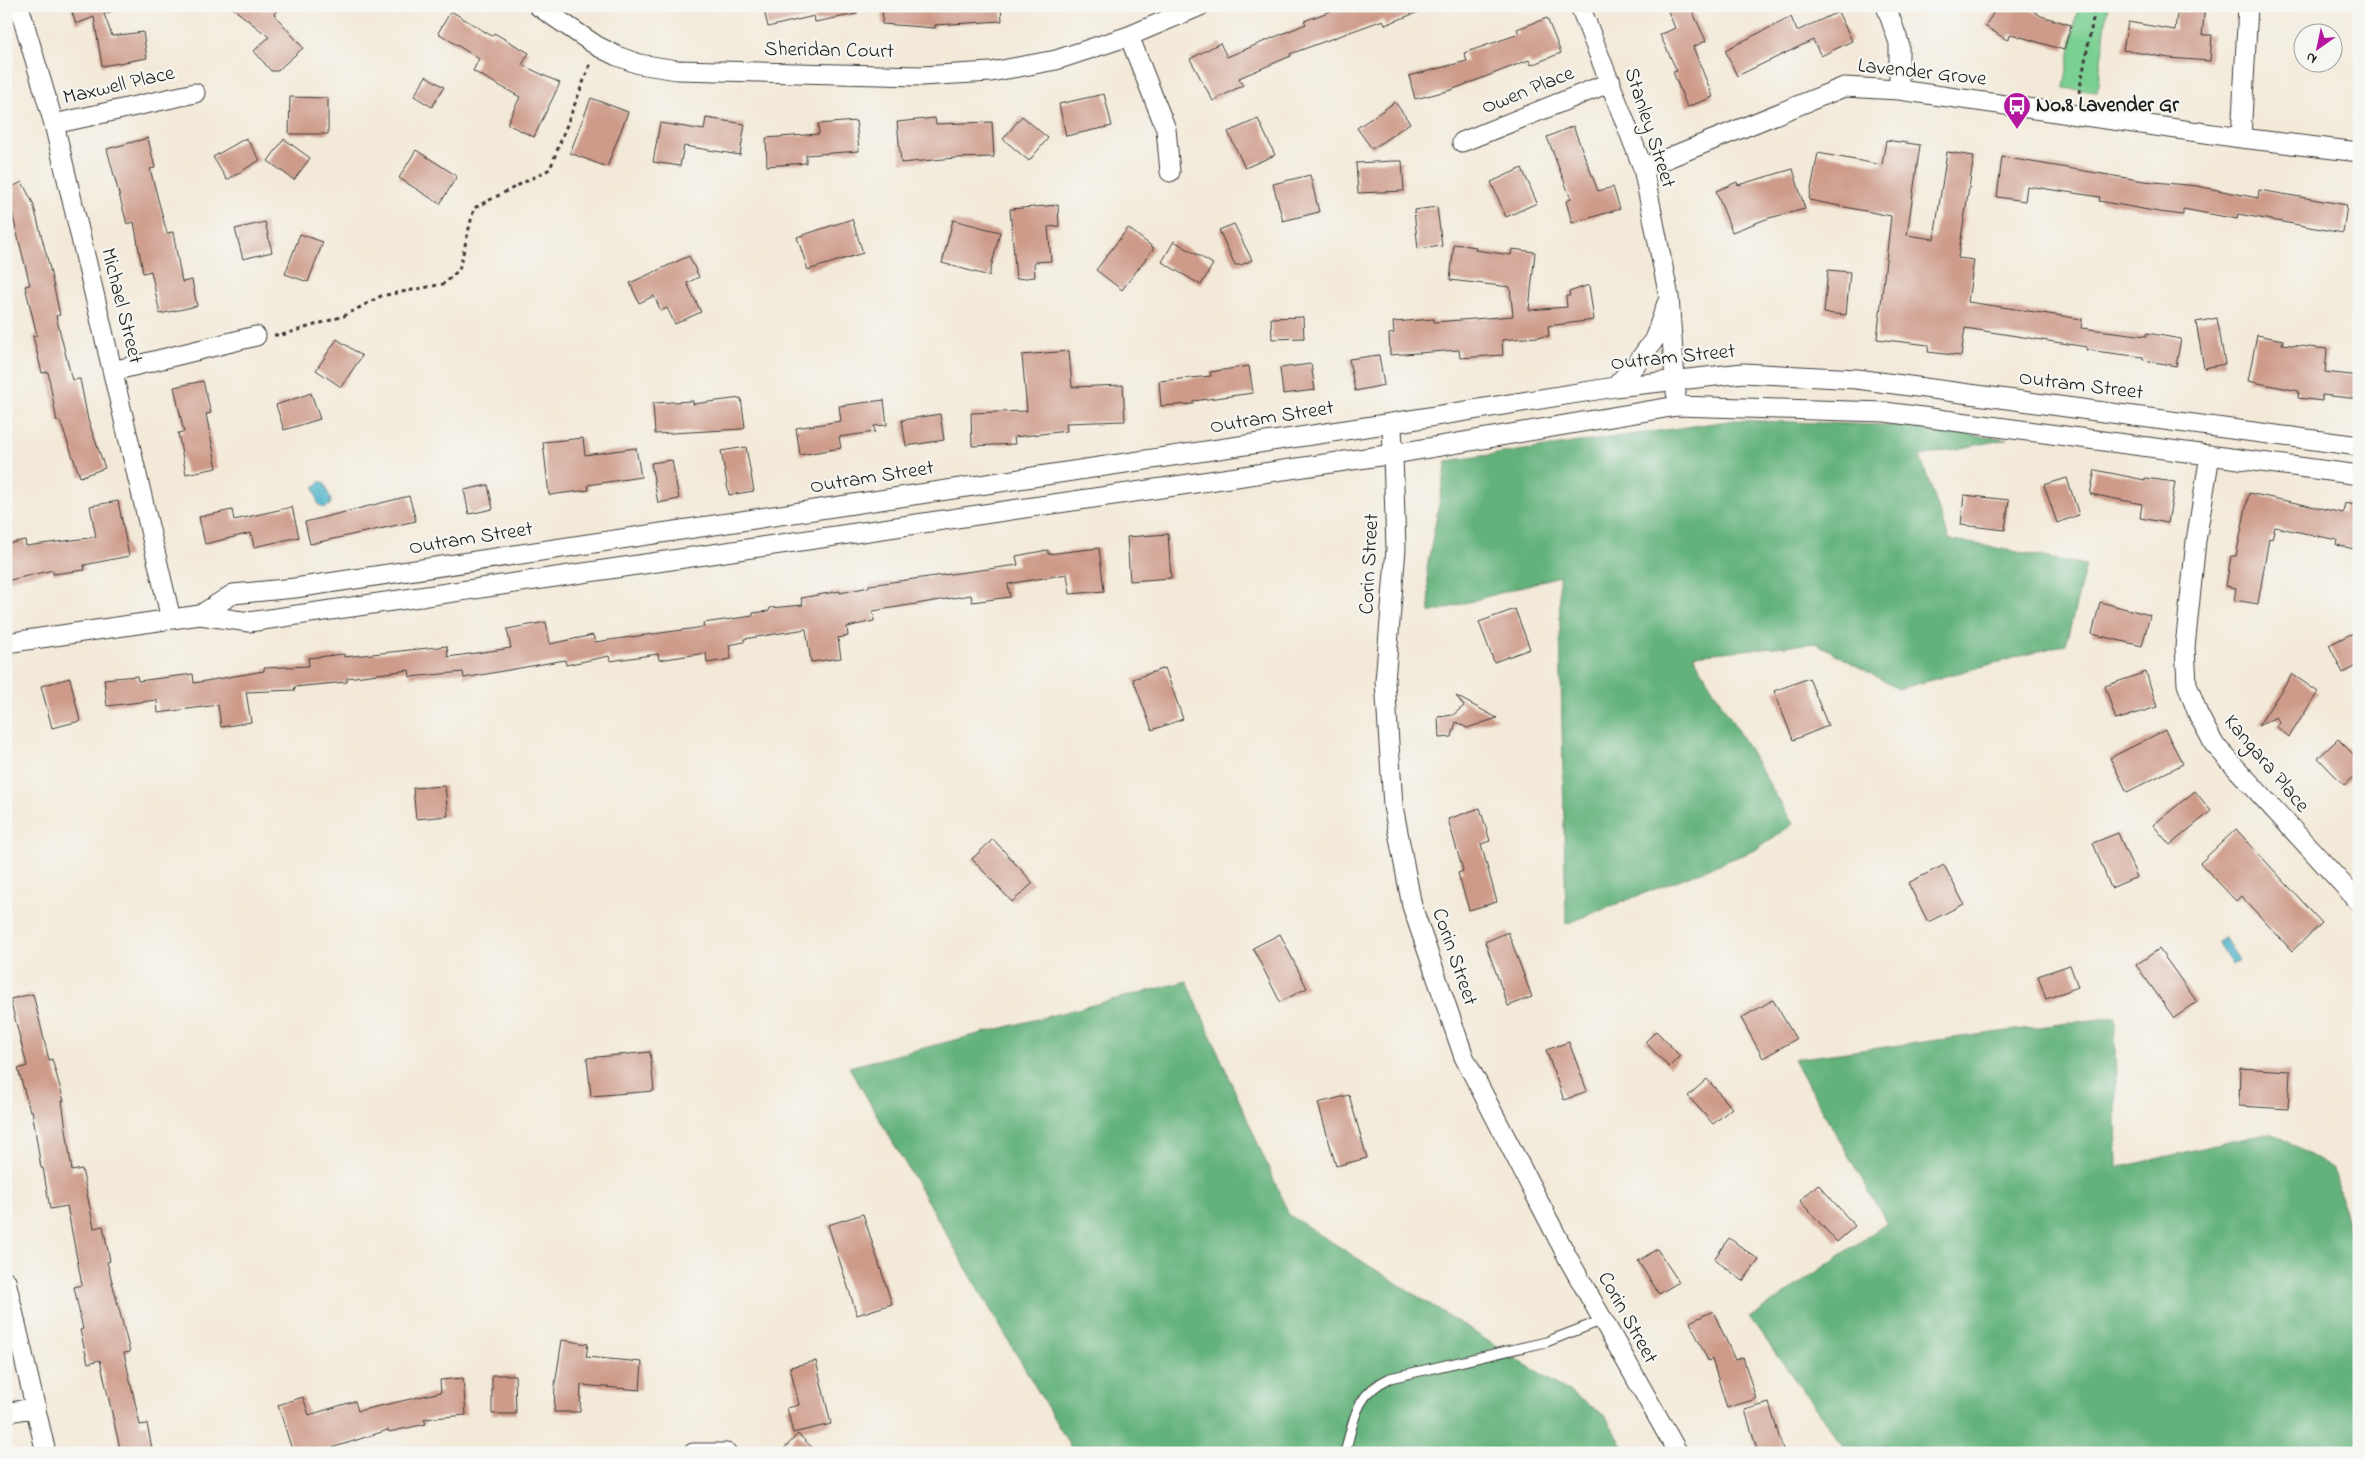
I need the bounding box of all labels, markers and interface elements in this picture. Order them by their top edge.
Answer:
north arrow [2292,22,2342,72]
street label: Sheridan Court [764,35,894,67]
text: N [2302,46,2321,69]
street label: Lavender Grove [1856,51,1988,95]
street label: Maxwell Place [60,58,178,113]
street label: Owen Place [1477,59,1579,123]
street label: Stanley Street [1614,64,1683,193]
bus stop icon: No.8 Lavender Gr [2002,91,2032,130]
place label: No.8 Lavender Gr [2036,91,2179,121]
street label: Michael Street [92,245,150,367]
street label: Outram Street [1609,337,1737,379]
street label: Outram Street [2017,363,2145,409]
street label: Outram Street [1208,393,1336,443]
street label: Outram Street [808,453,936,503]
street label: Corin Street [1352,513,1388,615]
street label: Outram Street [407,514,535,564]
street label: Kangara Place [2214,708,2317,821]
street label: Corin Street [1423,904,1485,1010]
street label: Corin Street [1589,1266,1665,1370]

